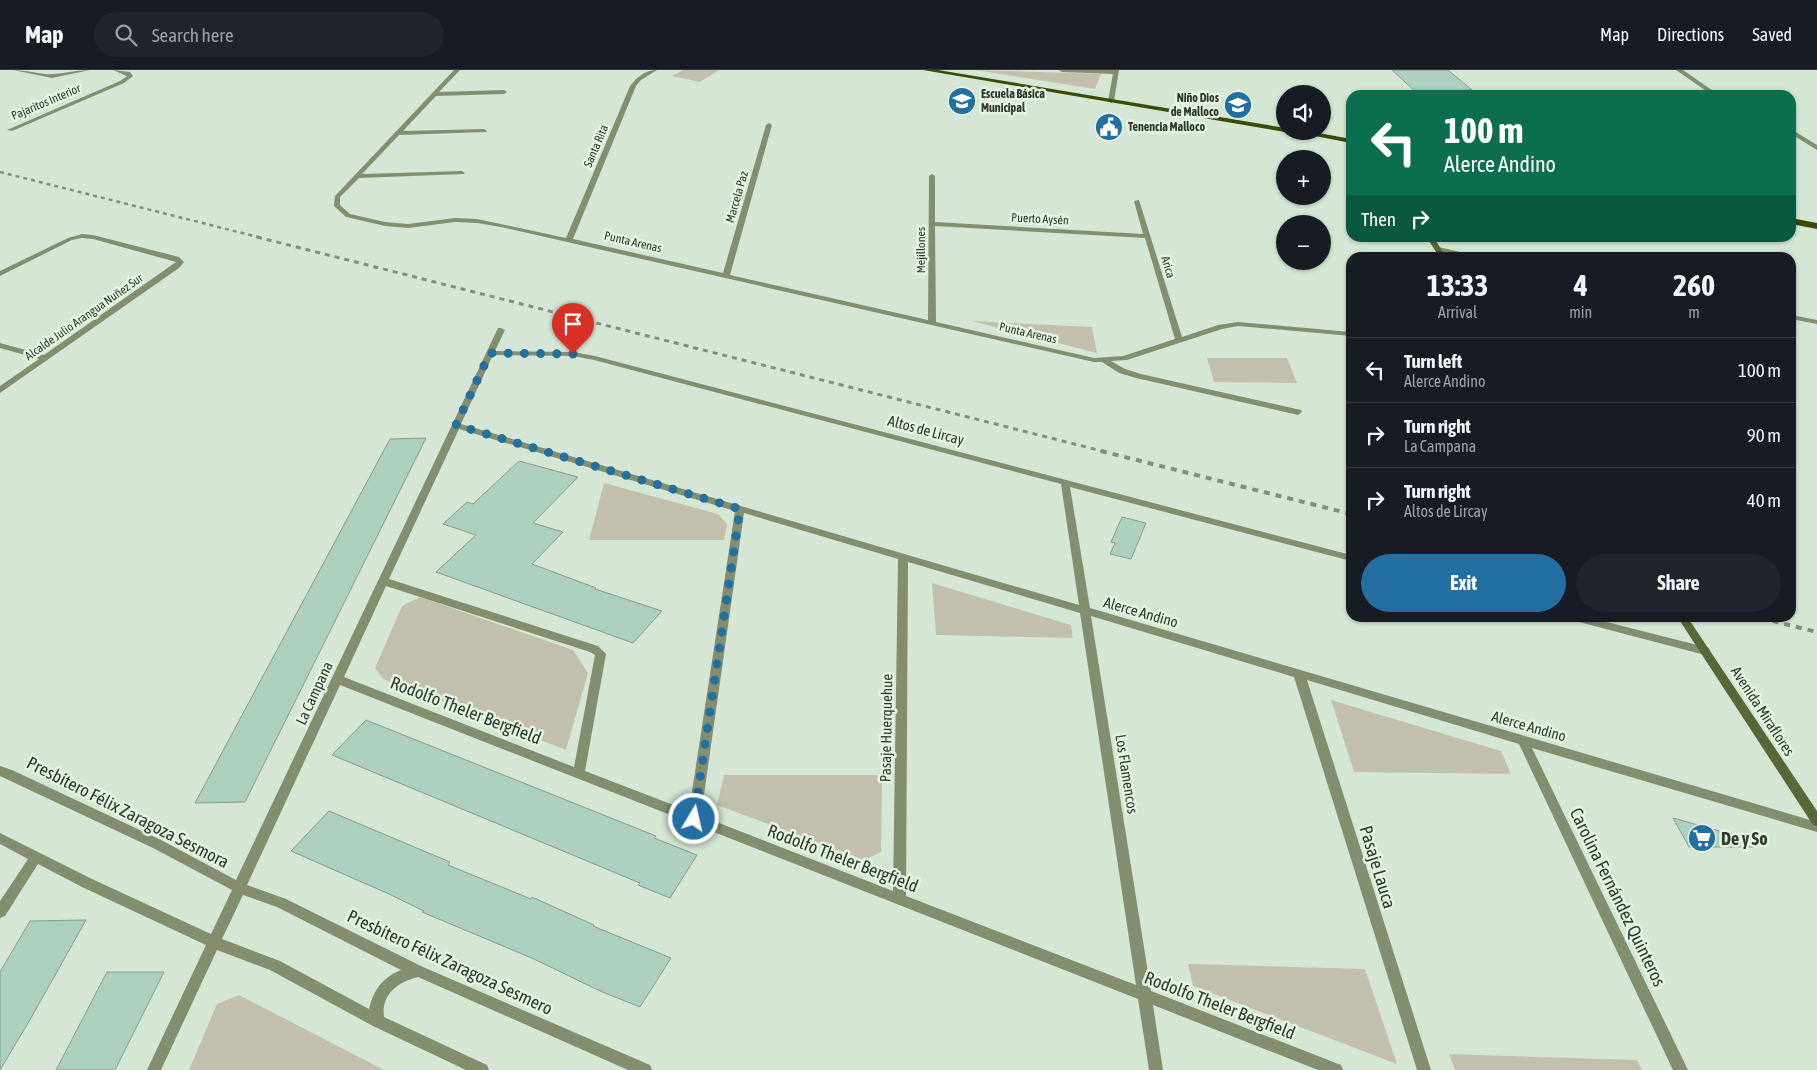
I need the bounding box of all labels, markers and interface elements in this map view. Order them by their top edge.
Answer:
search box [94,12,444,57]
text: Map [25,21,64,48]
icon: search [112,21,140,49]
text: Search here [152,24,234,46]
text: Map [1600,24,1629,45]
text: Directions [1657,24,1724,45]
text: Saved [1752,24,1792,45]
street label: Pajaritos Interior [9,81,83,123]
map controls [1276,85,1331,270]
button: sound [1276,85,1331,140]
school or university icon: Escuela Básica Municipal [947,86,977,116]
place label: Escuela Básica Municipal [981,87,1045,115]
school or university icon: Niño Dios de Malloco [1223,90,1253,120]
place label: Niño Dios de Malloco [1171,91,1220,119]
icon: left [1361,110,1426,175]
text: 100 m [1444,110,1523,150]
public building icon: Tenencia Malloco [1094,112,1124,142]
place label: Tenencia Malloco [1128,120,1205,134]
street label: Santa Rita [581,123,611,169]
button: + [1276,150,1331,205]
text: Alerce Andino [1444,151,1556,177]
street label: Marcela Paz [723,169,751,224]
icon: right [1406,205,1434,233]
text: Then [1361,208,1396,230]
street label: Puerto Aysén [1011,211,1069,227]
button: − [1276,215,1331,270]
street label: Mejillones [914,227,928,273]
street label: Punta Arenas [603,229,663,255]
street label: Arica [1158,254,1178,280]
text: 13:33 [1427,268,1488,302]
text: 4 [1574,268,1588,302]
text: 260 [1673,268,1715,302]
street label: Alcalde Julio Arangua Nuñez Sur [22,271,146,363]
pin [552,303,594,354]
text: Arrival [1438,303,1477,321]
text: min [1569,303,1592,321]
text: m [1688,303,1700,321]
icon: arrive [559,310,587,338]
street label: Punta Arenas [998,320,1058,346]
text: Turn left [1404,350,1462,372]
icon: left [1361,356,1389,384]
text: 100 m [1738,359,1781,381]
text: Alerce Andino [1404,372,1485,390]
street label: Altos de Lircay [886,412,966,448]
text: Turn right [1404,415,1471,437]
icon: right [1361,421,1389,449]
text: 90 m [1747,424,1781,446]
text: La Campana [1404,437,1476,455]
text: Turn right [1404,480,1471,502]
icon: right [1361,486,1389,514]
text: 40 m [1747,489,1781,511]
text: Altos de Lircay [1404,502,1487,520]
button: Exit [1361,554,1566,612]
button: Share [1576,554,1781,612]
street label: Alerce Andino [1102,593,1180,631]
street label: La Campana [292,659,336,727]
street label: Avenida Miraflores [1728,663,1798,759]
street label: Rodolfo Theler Bergfield [388,672,544,748]
street label: Pasaje Huerquehue [877,674,895,782]
street label: Alerce Andino [1490,707,1568,745]
street label: Los Flamencos [1112,733,1142,815]
street label: Presbítero Félix Zaragoza Sesmora [23,752,233,872]
position arrow [667,792,719,844]
street label: Carolina Fernández Quinteros [1566,804,1670,990]
street label: Rodolfo Theler Bergfield [765,820,921,896]
street label: Pasaje Lauca [1355,823,1401,911]
supermarket icon: De y So [1687,823,1717,853]
place label: De y So [1721,828,1768,849]
street label: Presbítero Félix Zaragoza Sesmero [344,905,556,1019]
street label: Rodolfo Theler Bergfield [1142,967,1298,1043]

